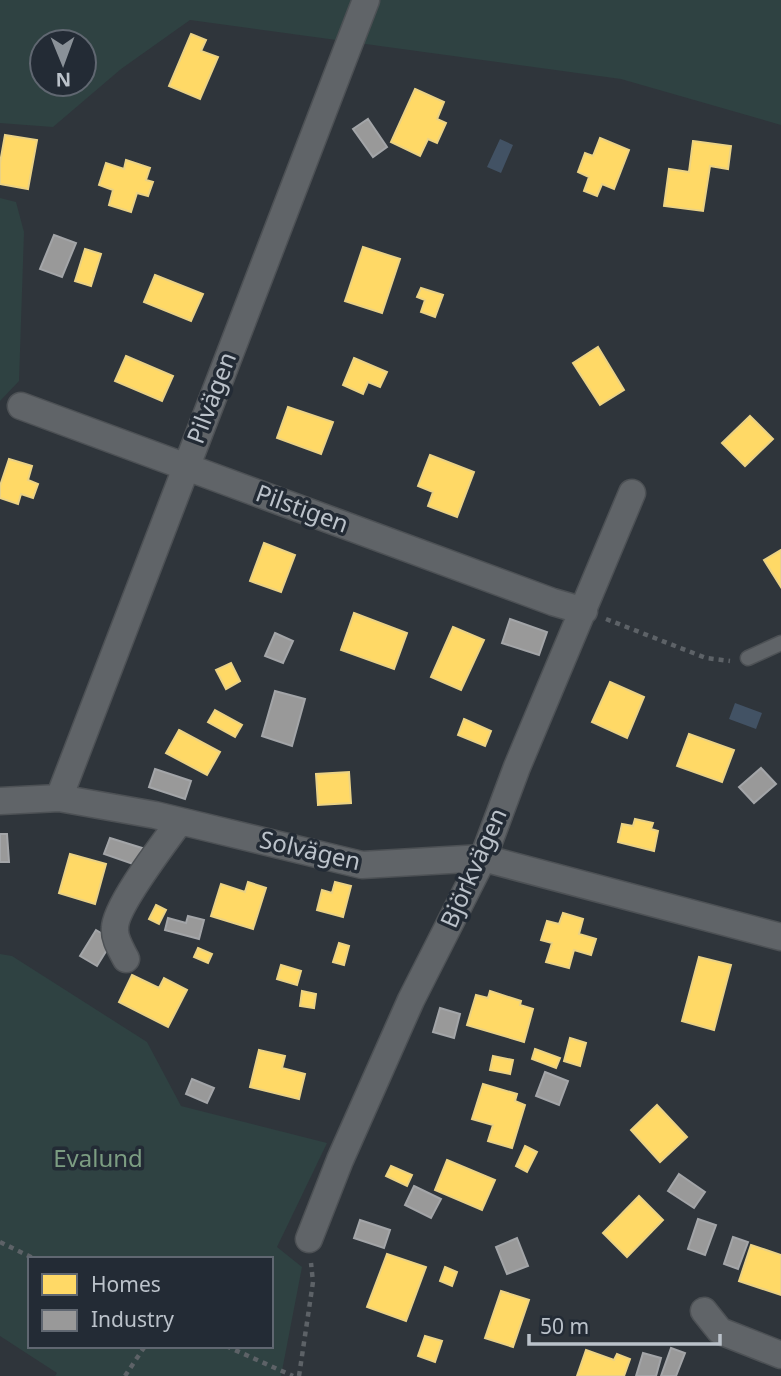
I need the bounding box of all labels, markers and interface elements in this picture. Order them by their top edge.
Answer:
north arrow [28,28,98,98]
text: N [55,67,71,93]
street label: Pilvägen [178,347,243,448]
street label: Pilstigen [252,476,353,540]
street label: Björkvägen [432,802,514,932]
street label: Solvägen [257,822,364,877]
park label: Evalund [53,1141,143,1174]
legend [28,1257,273,1348]
text: Homes [91,1270,161,1298]
scale bar [529,1302,720,1346]
text: Industry [91,1305,174,1333]
text: 50 m [540,1312,589,1340]

